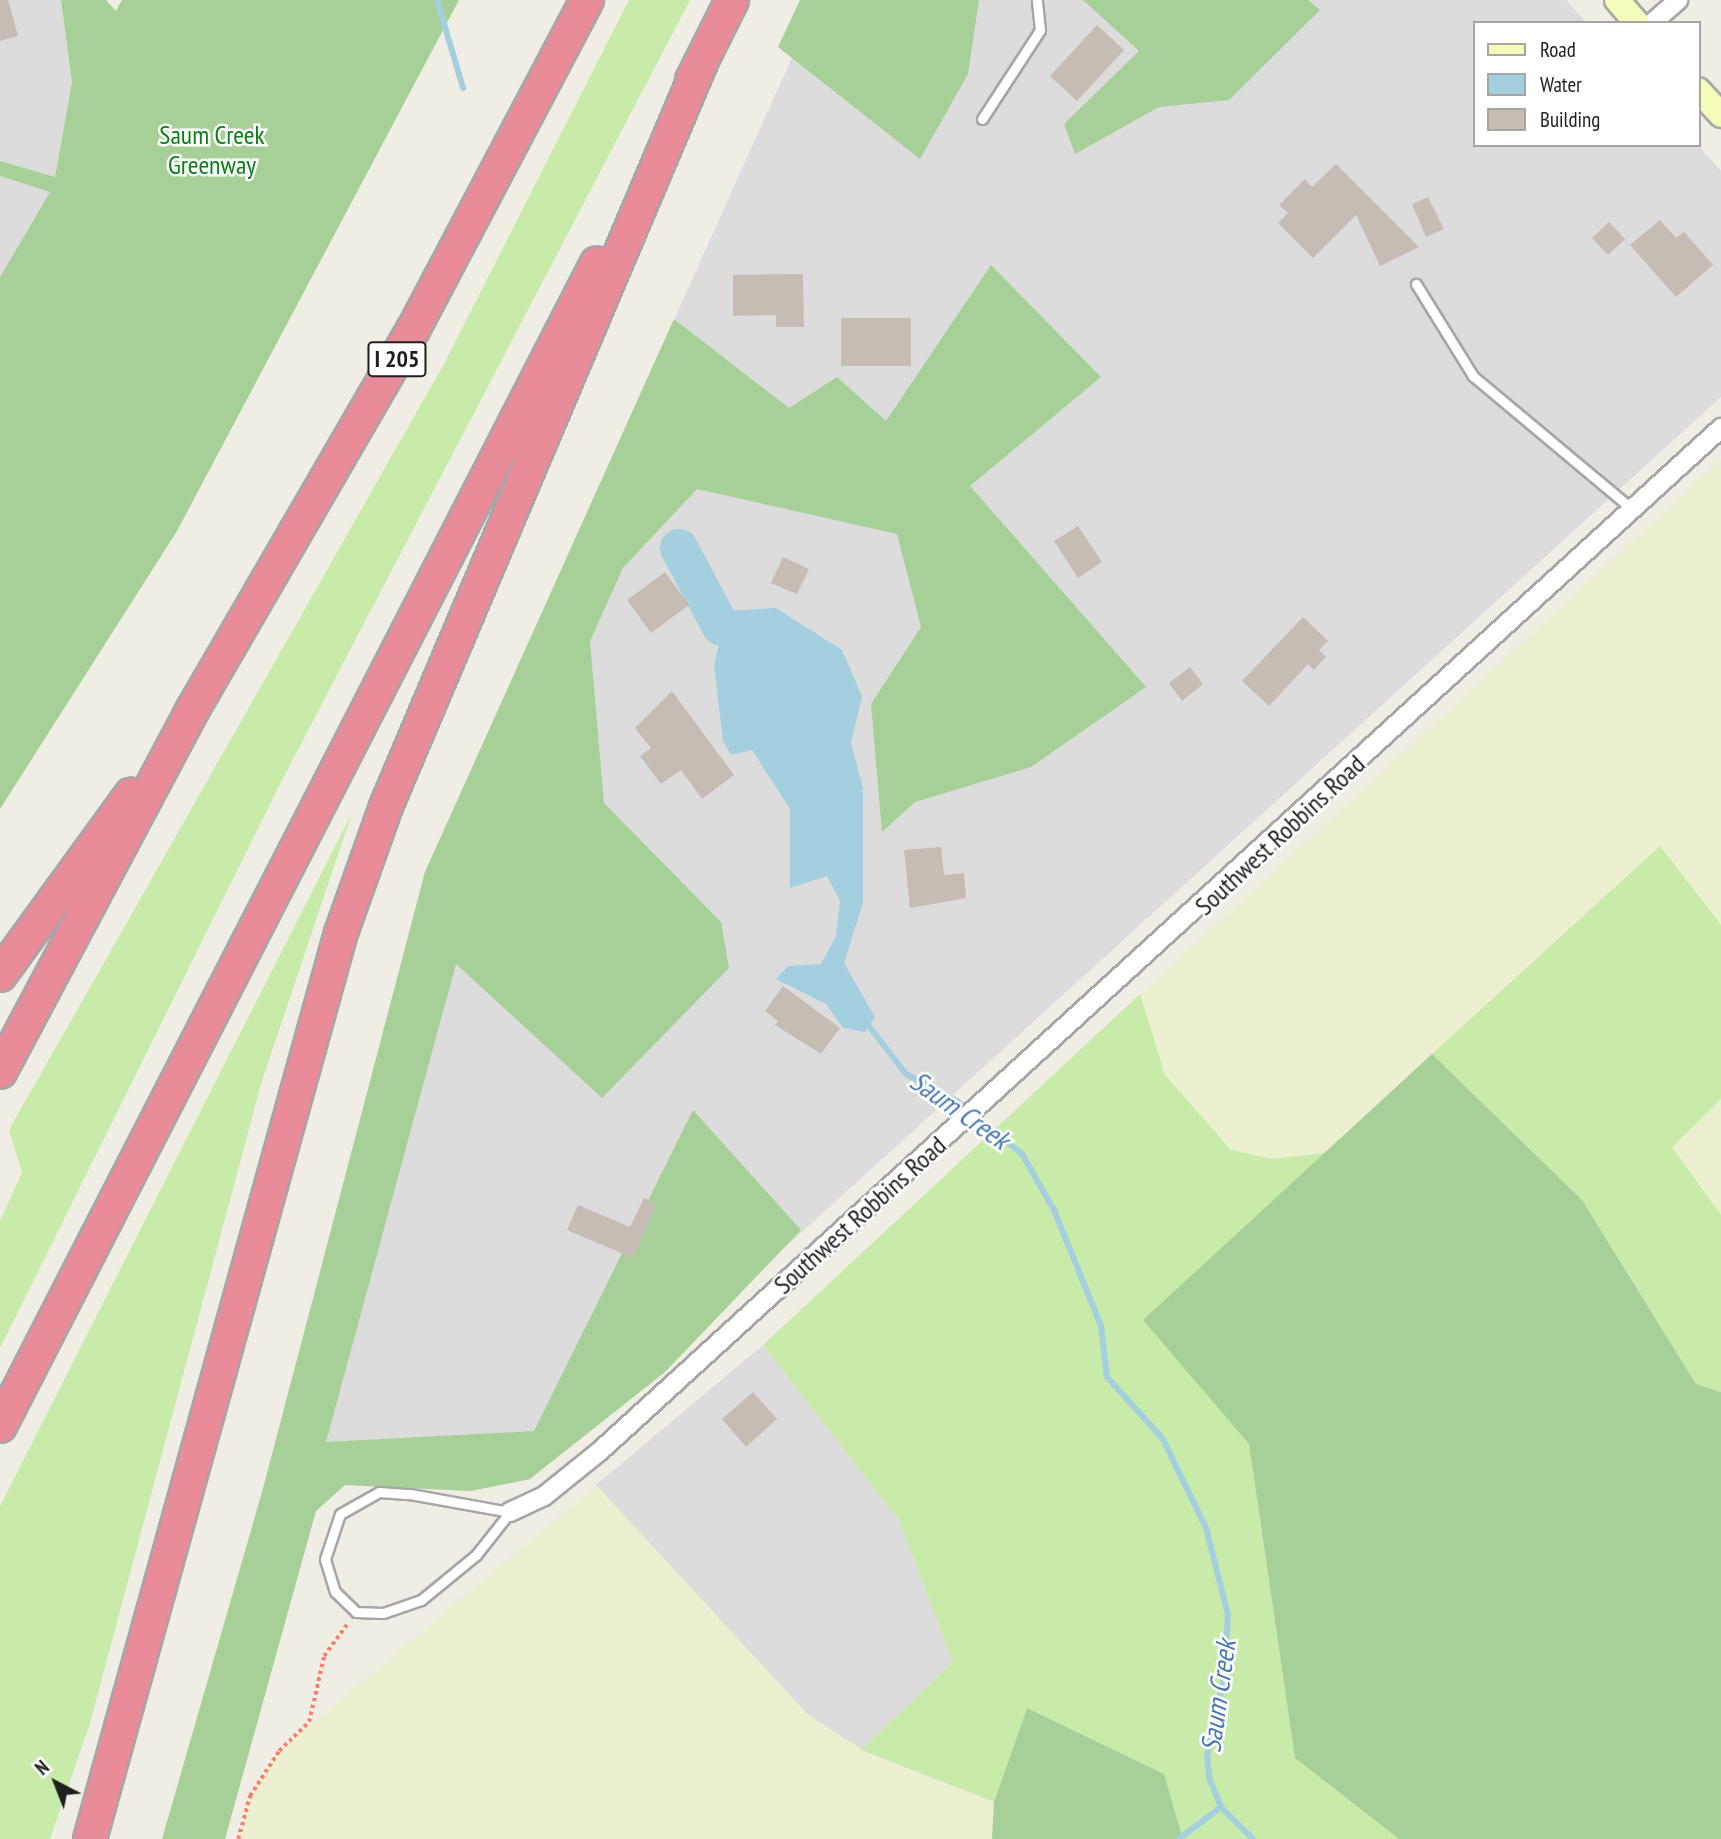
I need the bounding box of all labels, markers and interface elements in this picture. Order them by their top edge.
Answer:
legend [1472,21,1700,147]
text: Road [1540,36,1576,63]
text: Water [1540,71,1582,98]
text: Building [1540,106,1600,133]
park label: Saum Creek Greenway [159,119,265,180]
road number: I 205 [367,338,427,380]
street label: Southwest Robbins Road [1189,748,1371,922]
water label: Saum Creek [904,1064,1016,1156]
street label: Southwest Robbins Road [768,1130,952,1300]
water label: Saum Creek [1193,1638,1243,1754]
north arrow [21,1748,91,1818]
text: N [30,1755,54,1780]

